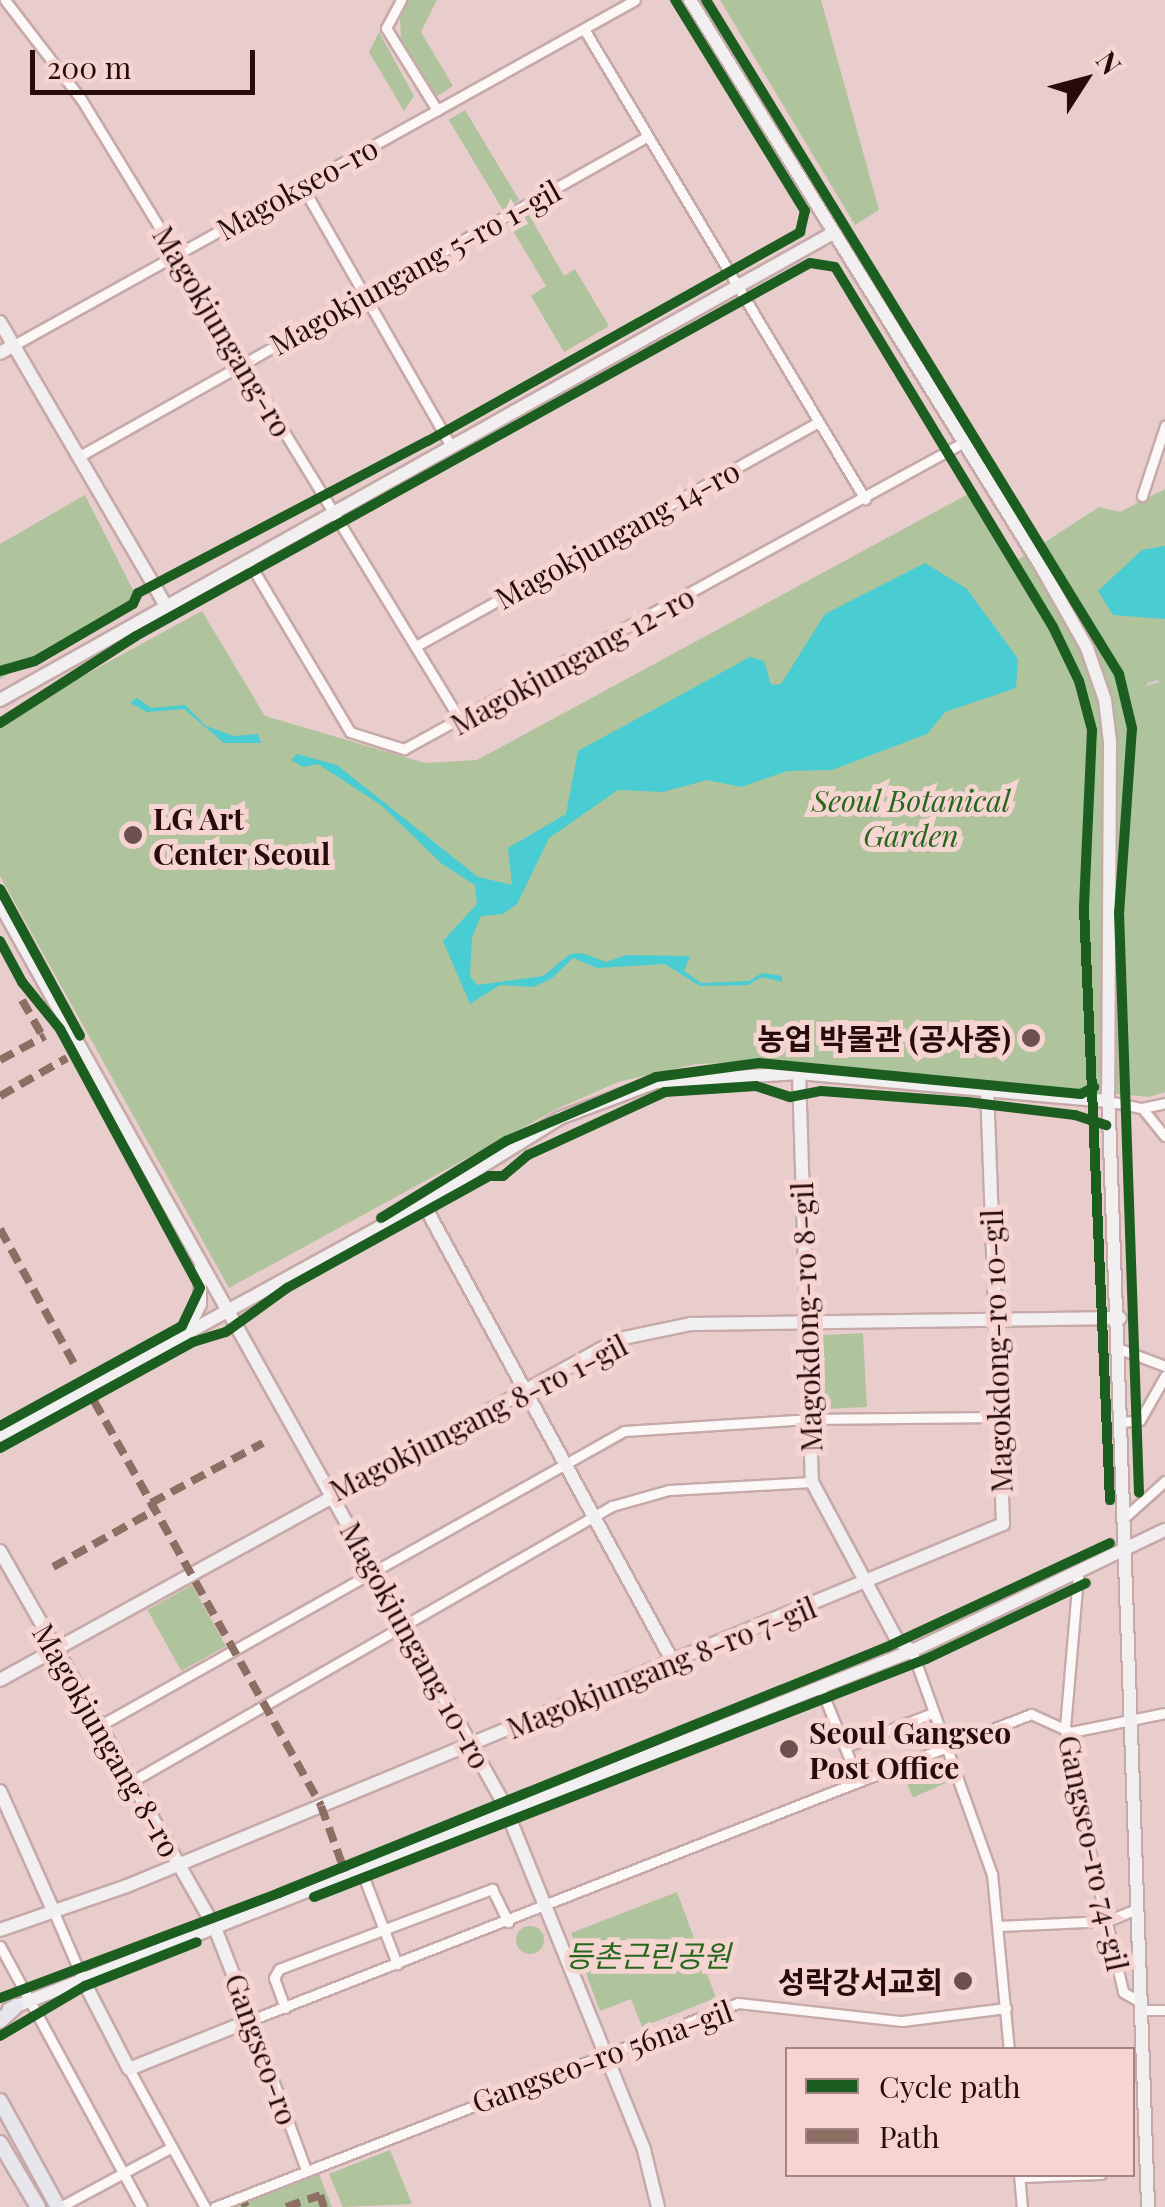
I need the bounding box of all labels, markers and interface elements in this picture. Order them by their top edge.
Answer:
scale bar [35,30,260,92]
north arrow [1035,30,1135,130]
text: N [1089,43,1131,81]
text: 200 m [47,47,131,87]
street label: Magokseo-ro [210,129,384,247]
street label: Magokjungang 5-ro 1-gil [263,172,567,362]
street label: Magokjungang-ro [146,219,300,443]
street label: Magokjungang 14-ro [489,452,745,616]
street label: Magokjungang 12-ro [444,578,700,742]
park label: Seoul Botanical Garden [811,782,1011,852]
place label: LG Art Center Seoul [153,800,331,870]
marker: LG Art Center Seoul [122,824,144,846]
place label: 농업 박물관 (공사중) [757,1020,1011,1056]
marker: 농업 박물관 (공사중) [1020,1027,1042,1049]
street label: Magokdong-ro 8-gil [783,1181,829,1453]
street label: Magokdong-ro 10-gil [973,1208,1019,1494]
street label: Magokjungang 8-ro 1-gil [323,1326,633,1508]
street label: Magokjungang 10-ro [333,1515,499,1775]
street label: Magokjungang 8-ro 7-gil [501,1588,821,1746]
street label: Magokjungang 8-ro [26,1617,188,1863]
place label: Seoul Gangseo Post Office [809,1714,1011,1784]
street label: Gangseo-ro 74-gil [1051,1732,1137,1974]
marker: Seoul Gangseo Post Office [778,1738,800,1760]
park label: 등촌근린공원 [565,1937,731,1973]
place label: 성락강서교회 [777,1963,943,1999]
street label: Gangseo-ro [218,1968,306,2130]
marker: 성락강서교회 [952,1970,974,1992]
street label: Gangseo-ro 56na-gil [467,1992,737,2120]
legend [785,2047,1135,2177]
text: Cycle path [879,2066,1021,2106]
text: Path [879,2116,940,2156]

